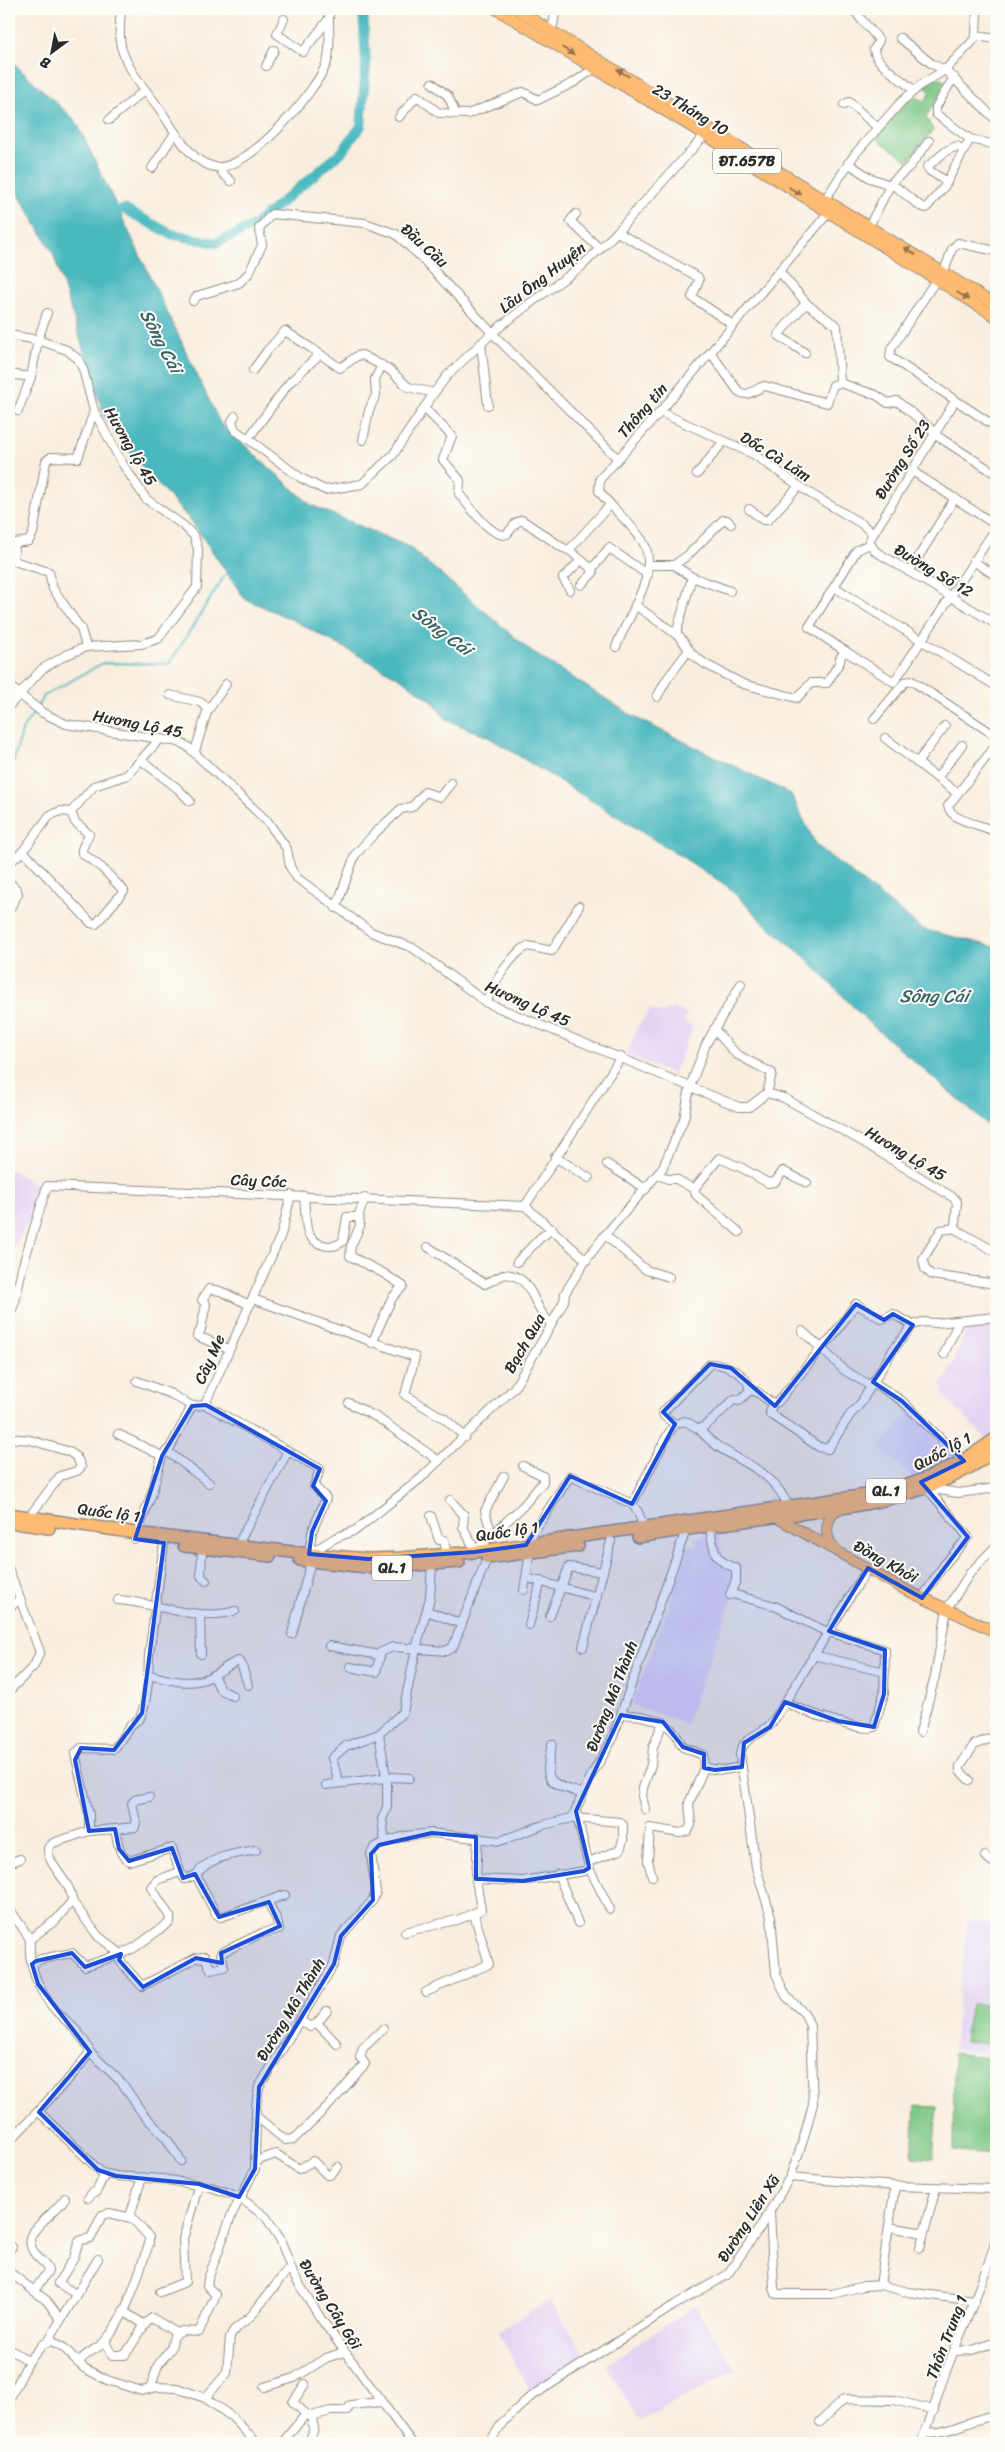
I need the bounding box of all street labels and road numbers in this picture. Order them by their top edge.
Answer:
street label: 23 Tháng 10 [647,75,735,144]
road number: ĐT.657B [713,148,781,174]
street label: Đầu Cầu [394,216,456,275]
street label: Lầu Ông Huyện [492,234,593,321]
street label: Thông tin [610,376,675,445]
street label: Hương lộ 45 [96,401,165,492]
street label: Đường Số 23 [866,413,939,505]
street label: Dốc Cà Lăm [734,423,817,490]
street label: Đường Số 12 [888,535,979,606]
street label: Hương Lộ 45 [90,701,186,746]
street label: Hương Lộ 45 [480,972,575,1035]
street label: Hương Lộ 45 [859,1118,952,1189]
street label: Cây Cóc [230,1165,288,1196]
street label: Bạch Qua [495,1307,554,1379]
street label: Cây Me [186,1329,233,1389]
street label: Quốc lộ 1 [908,1424,977,1479]
road number: QL.1 [866,1478,906,1504]
street label: Quốc lộ 1 [76,1494,142,1531]
street label: Quốc lộ 1 [474,1513,540,1550]
street label: Đồng Khởi [848,1532,924,1591]
road number: QL.1 [372,1556,412,1580]
street label: Đường Mâ Thành [577,1636,646,1756]
street label: Đường Mâ Thành [248,1952,333,2067]
street label: Đường Liên Xã [709,2168,788,2268]
street label: Đường Cây Gội [291,2253,370,2356]
street label: Thôn Trung 1 [917,2291,976,2384]

